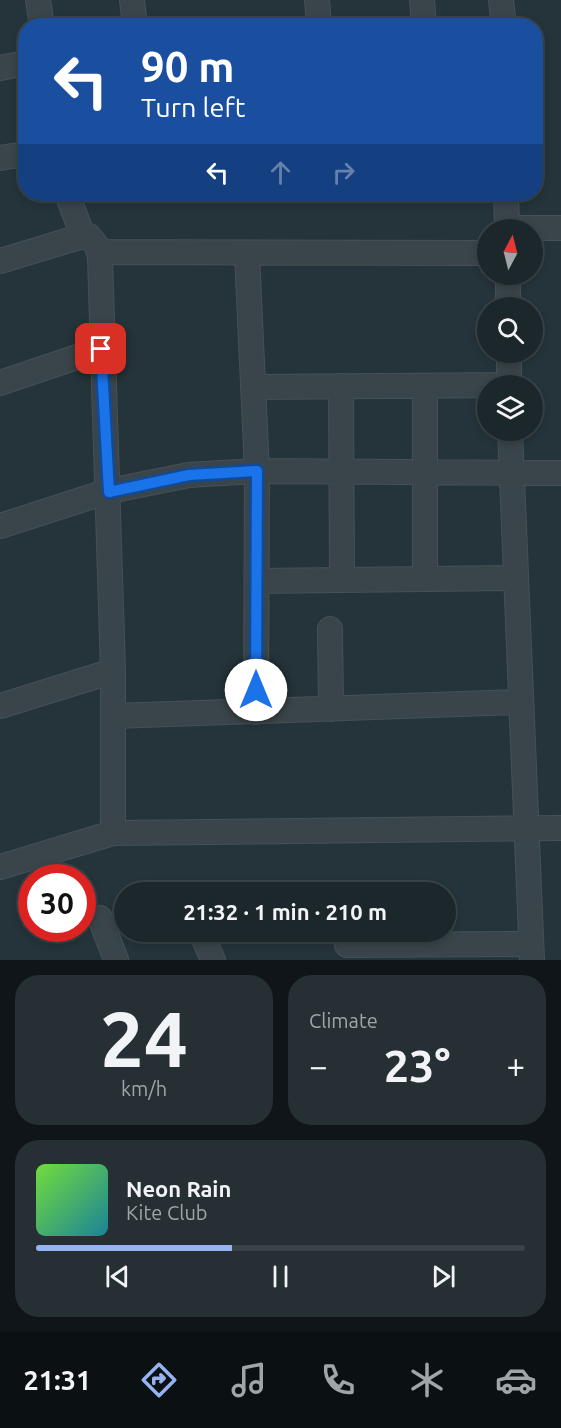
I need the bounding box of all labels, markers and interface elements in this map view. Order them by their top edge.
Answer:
icon: left [42,42,120,120]
text: 90 m [141,43,235,90]
text: Turn left [141,92,245,122]
icon: left [201,156,234,189]
icon: ahead [264,156,297,189]
icon: right [327,156,360,189]
north arrow [477,219,543,285]
map controls [477,219,543,441]
button: search [477,297,543,363]
pin [75,323,126,374]
icon: arrive [84,332,117,365]
button: layers [477,375,543,441]
position arrow [224,658,288,722]
speed limit sign: 30 [18,864,96,942]
text: 21:32 · 1 min · 210 m [183,899,387,924]
text: 24 [100,994,188,1082]
text: Climate [309,1009,378,1032]
text: 23° [384,1040,450,1091]
text: − [309,1047,328,1084]
text: + [506,1047,525,1084]
text: km/h [121,1077,167,1100]
text: Neon Rain [126,1176,231,1201]
text: Kite Club [126,1201,208,1224]
icon: previous [101,1260,134,1293]
icon: pause [264,1260,297,1293]
icon: next [427,1260,460,1293]
icon: directions [138,1359,180,1401]
icon: music [228,1359,270,1401]
icon: phone [317,1359,359,1401]
icon: climate [406,1359,448,1401]
icon: car [495,1359,537,1401]
text: 21:31 [24,1365,91,1395]

